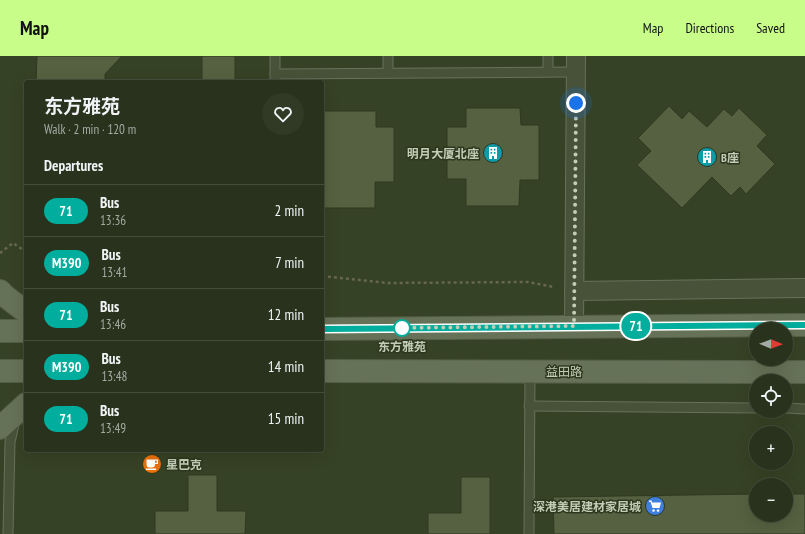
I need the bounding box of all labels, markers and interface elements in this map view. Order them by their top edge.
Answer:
text: Map [20,16,49,40]
text: Map [643,19,663,37]
text: Directions [685,19,734,37]
text: Saved [756,19,785,37]
button: heart [262,93,304,135]
your location [566,93,586,113]
text: 东方雅苑 [44,94,120,118]
text: Walk · 2 min · 120 m [44,121,136,138]
building icon: 明月大厦北座 [482,142,504,164]
place label: 明月大厦北座 [407,146,479,161]
building icon: B座 [696,146,718,168]
place label: B座 [721,150,739,165]
text: Departures [44,156,103,175]
text: Bus [100,193,119,212]
text: 2 min [274,201,304,220]
text: 71 [59,202,73,220]
text: 13:36 [100,212,126,229]
text: Bus [101,245,121,264]
text: 7 min [275,253,304,272]
text: M390 [52,254,81,272]
text: 13:41 [101,264,127,281]
text: Bus [100,297,119,316]
text: 12 min [268,305,304,324]
text: 71 [59,306,73,324]
line badge: 71 [618,313,654,339]
text: 13:46 [100,316,126,333]
text: 71 [629,317,643,335]
marker: 东方雅苑 [393,319,411,337]
north arrow [749,322,793,366]
map controls [749,322,793,522]
place label: 东方雅苑 [378,339,426,354]
text: Bus [101,349,121,368]
text: 14 min [268,357,304,376]
text: M390 [52,358,81,376]
street label: 益田路 [546,364,582,379]
text: 13:48 [101,368,127,385]
button: locate [749,374,793,418]
text: Bus [100,401,119,420]
text: 15 min [268,409,304,428]
text: 71 [59,410,73,428]
text: 13:49 [100,420,126,437]
button: + [749,426,793,470]
cafe icon: 星巴克 [141,453,163,475]
place label: 星巴克 [166,457,202,472]
button: − [749,478,793,522]
supermarket icon: 深港美居建材家居城 [644,495,666,517]
place label: 深港美居建材家居城 [533,499,641,514]

